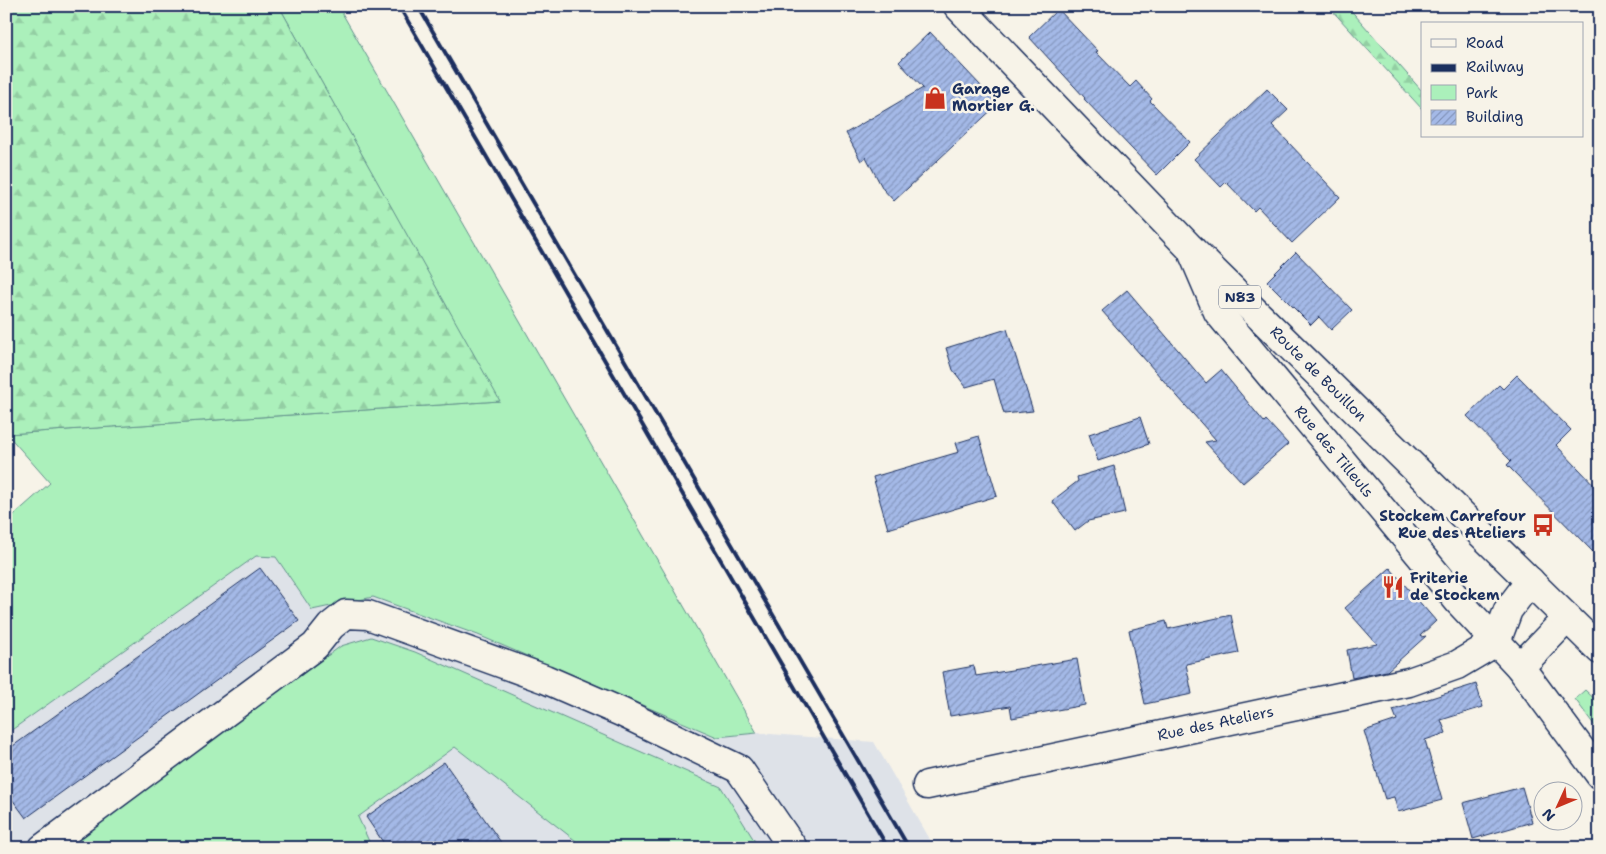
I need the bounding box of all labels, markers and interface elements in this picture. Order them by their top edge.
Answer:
legend [1421,22,1584,138]
text: Road [1466,33,1504,53]
text: Railway [1466,57,1524,77]
place label: Garage Mortier G. [952,79,1035,116]
text: Park [1466,83,1498,103]
shop icon: Garage Mortier G. [922,85,948,111]
text: Building [1466,107,1523,127]
road number: N83 [1219,286,1261,308]
street label: Route de Bouillon [1266,322,1371,426]
street label: Rue des Tilleuls [1290,401,1378,502]
place label: Stockem Carrefour Rue des Ateliers [1379,506,1526,543]
bus stop icon: Stockem Carrefour Rue des Ateliers [1530,512,1556,538]
place label: Friterie de Stockem [1410,568,1500,605]
restaurant icon: Friterie de Stockem [1380,574,1406,600]
street label: Rue des Ateliers [1156,701,1275,746]
north arrow [1534,782,1584,832]
text: N [1538,805,1559,825]

